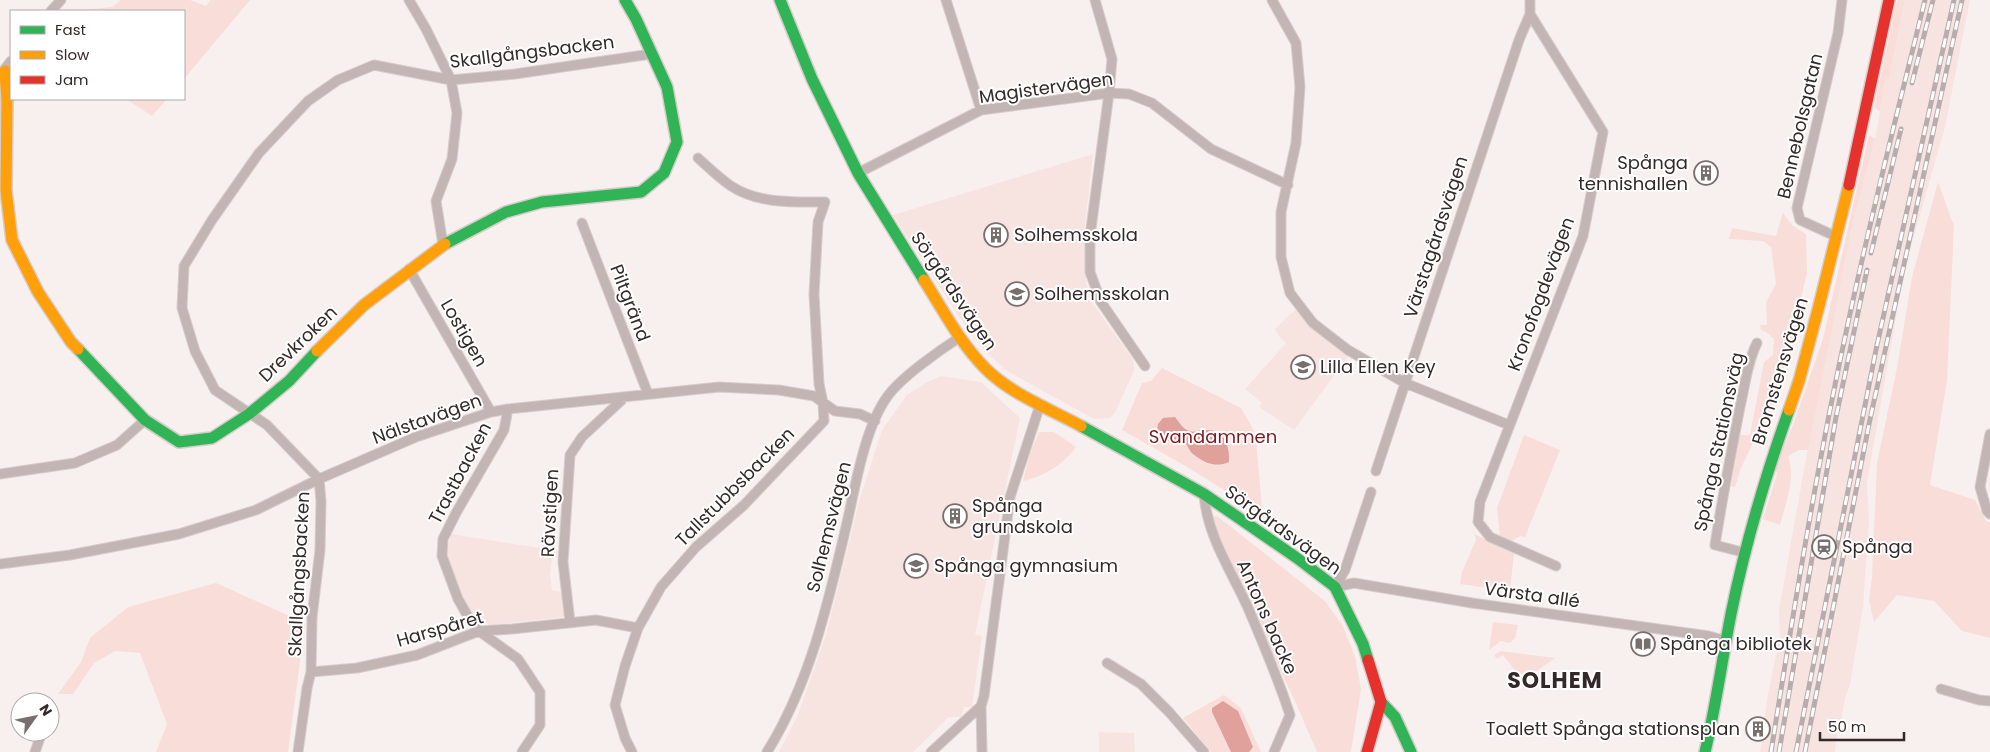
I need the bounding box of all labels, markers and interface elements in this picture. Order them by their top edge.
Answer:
legend [10,10,185,100]
text: Fast [55,19,86,40]
street label: Skallgångsbacken [448,29,616,74]
text: Slow [55,44,90,65]
street label: Bennebolsgatan [1771,51,1828,201]
street label: Magistervägen [977,66,1115,109]
text: Jam [55,69,89,90]
place label: Spånga tennishallen [1578,150,1688,196]
street label: Värstagårdsvägen [1398,153,1474,321]
building icon: Spånga tennishallen [1693,160,1719,186]
street label: Kronofogdevägen [1501,213,1580,374]
building icon: Solhemsskola [983,222,1009,248]
place label: Solhemsskola [1014,222,1138,247]
street label: Sörgårdsvägen [905,226,1004,355]
street label: Piltgränd [604,261,657,345]
school or university icon: Solhemsskolan [1004,281,1030,307]
place label: Solhemsskolan [1034,281,1169,306]
street label: Lostigen [435,294,494,371]
street label: Bromstensvägen [1745,294,1814,448]
street label: Drevkroken [253,300,342,387]
street label: Spånga Stationsväg [1687,350,1750,534]
school or university icon: Lilla Ellen Key [1290,354,1316,380]
place label: Lilla Ellen Key [1320,354,1436,379]
street label: Nälstavägen [369,387,485,450]
street label: Trastbacken [422,418,497,528]
street label: Tallstubbsbacken [670,422,800,552]
park label: Svandammen [1149,424,1277,449]
street label: Solhemsvägen [800,459,857,595]
street label: Rävstigen [535,468,564,558]
street label: Sörgårdsvägen [1220,479,1347,580]
street label: Skallgångsbacken [282,491,315,657]
place label: Spånga grundskola [972,493,1073,539]
building icon: Spånga grundskola [942,503,968,529]
station icon: Spånga [1811,534,1837,560]
place label: Spånga [1842,534,1913,559]
school or university icon: Spånga gymnasium [903,553,929,579]
place label: Spånga gymnasium [934,553,1118,578]
street label: Antons backe [1231,555,1304,678]
street label: Värsta allé [1483,575,1581,614]
street label: Harspåret [393,604,486,653]
library icon: Spånga bibliotek [1630,631,1656,657]
place label: Spånga bibliotek [1660,631,1812,656]
district label: SOLHEM [1507,665,1603,696]
north arrow [10,692,60,742]
text: N [35,700,57,720]
scale bar [1820,710,1904,742]
place label: Toalett Spånga stationsplan [1486,716,1740,741]
building icon: Toalett Spånga stationsplan [1745,716,1771,742]
text: 50 m [1828,716,1866,737]

